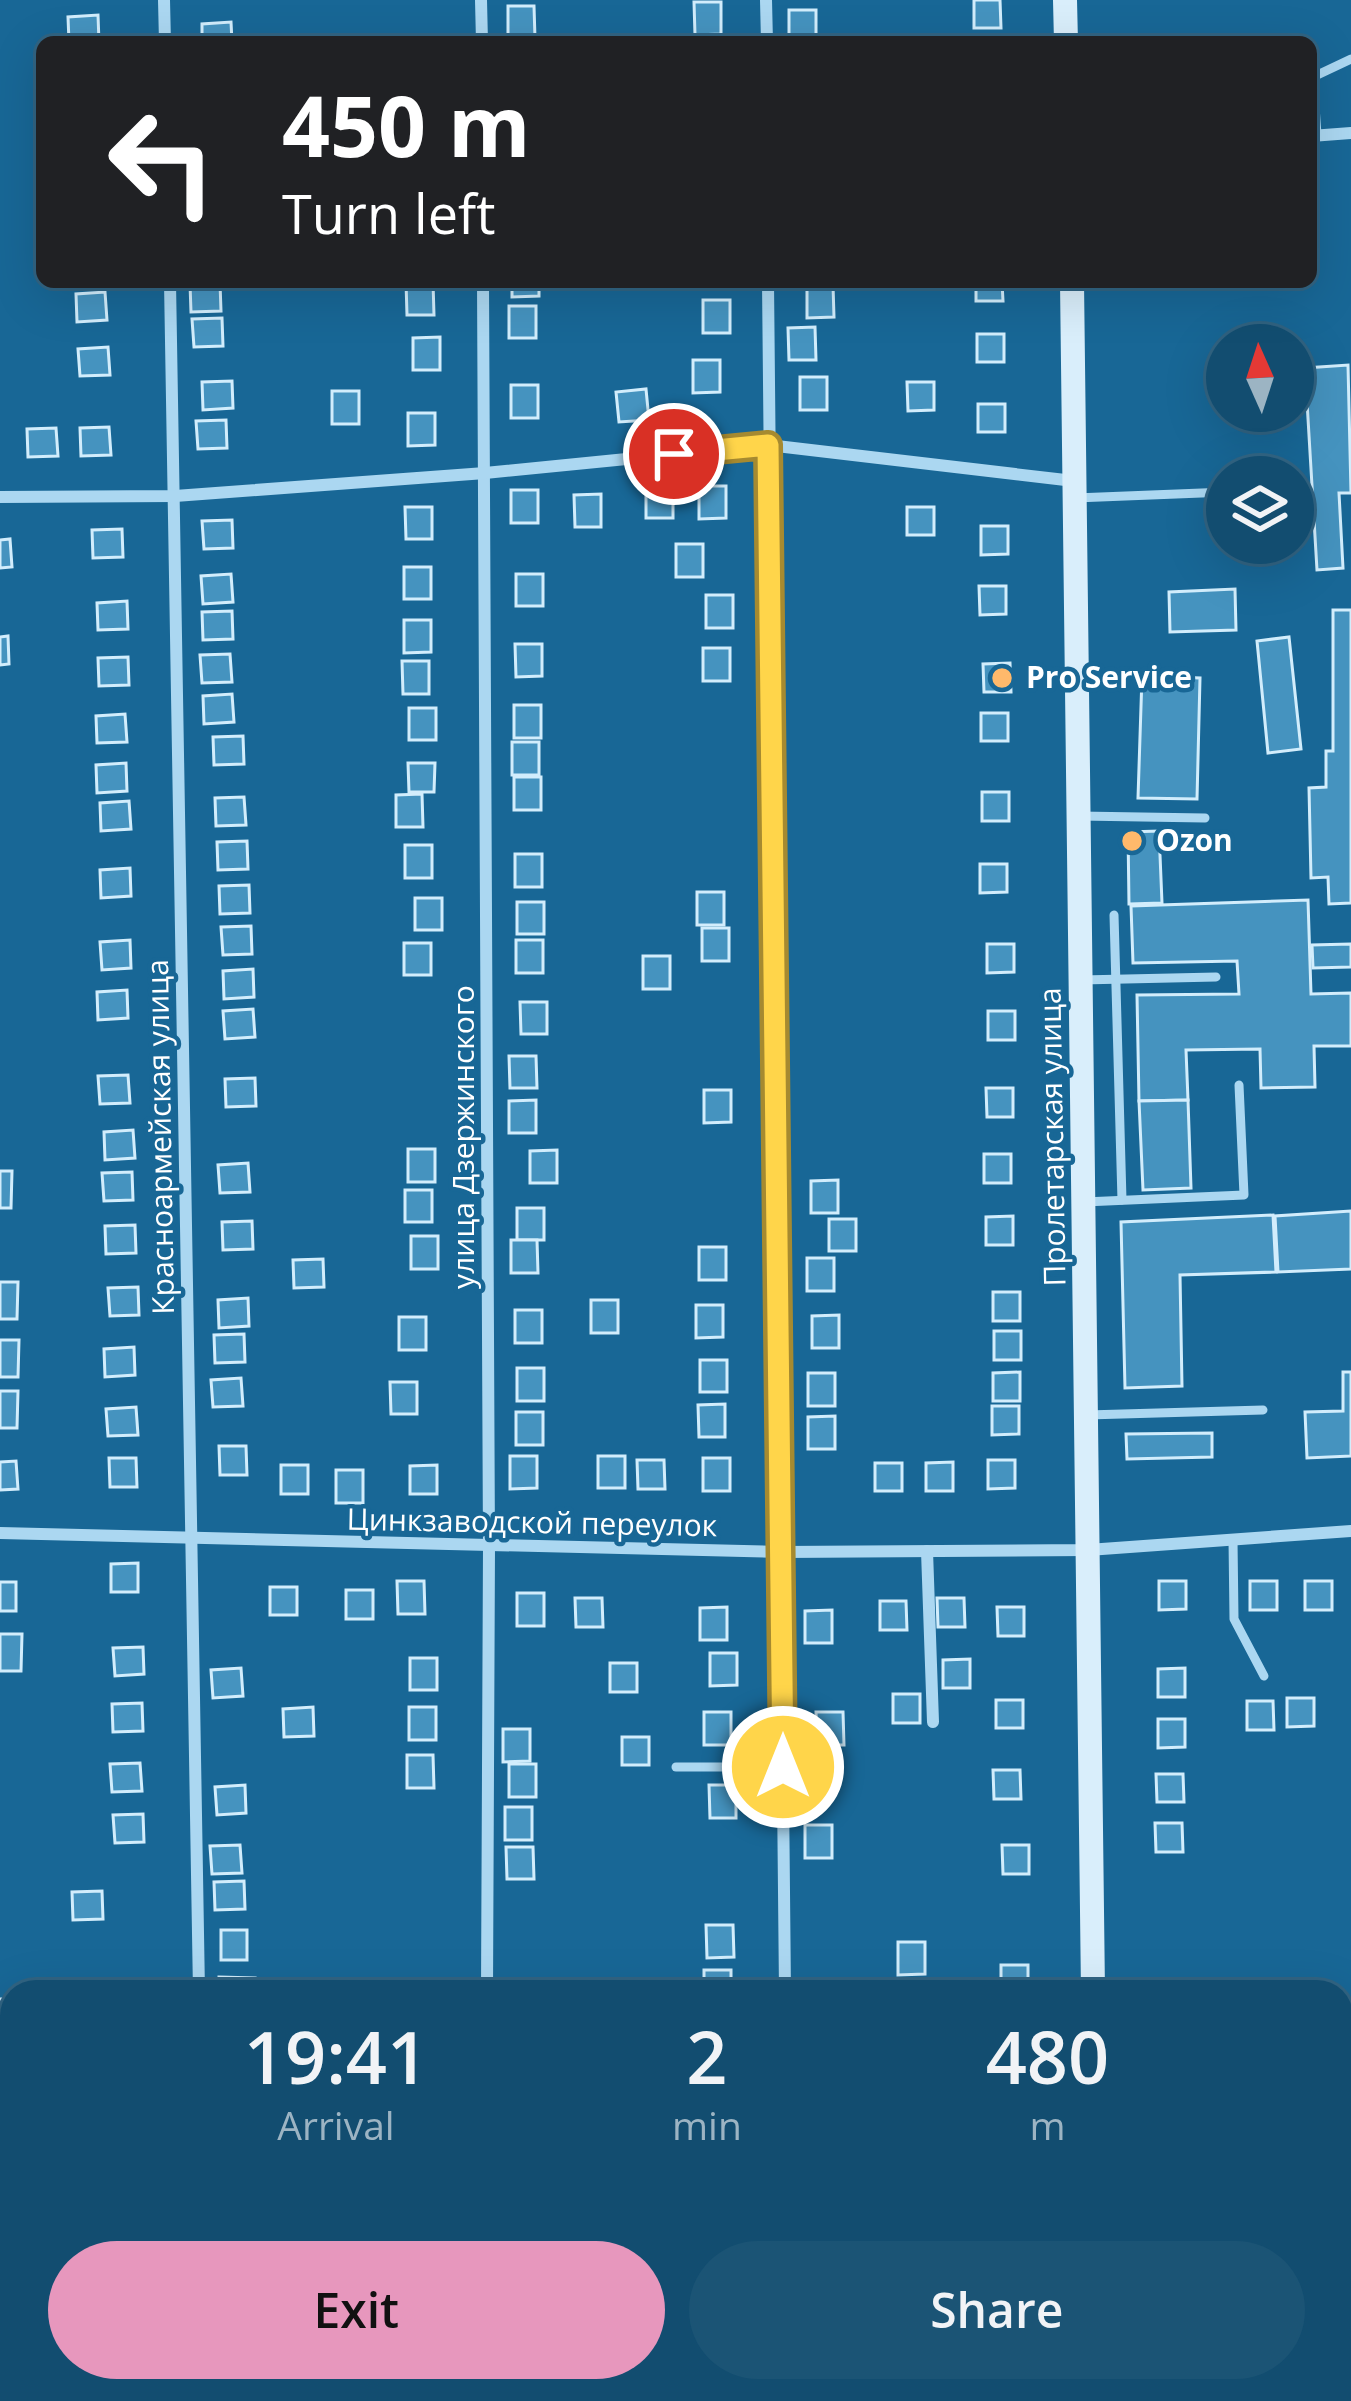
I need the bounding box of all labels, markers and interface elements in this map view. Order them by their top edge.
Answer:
text: 450 m [282,67,530,182]
icon: left [84,84,240,240]
text: Turn left [282,176,495,250]
north arrow [1206,324,1314,432]
map controls [1206,324,1314,564]
pin [623,403,725,505]
icon: arrive [641,421,707,487]
button: layers [1206,456,1314,564]
place label: Pro Service [1026,656,1192,697]
marker: Pro Service [989,665,1015,691]
place label: Ozon [1156,819,1233,860]
marker: Ozon [1119,828,1145,854]
street label: Красноармейская улица [136,959,183,1315]
street label: улица Дзержинского [442,985,483,1289]
street label: Пролетарская улица [1028,987,1075,1287]
street label: Цинкзаводской переулок [346,1498,718,1545]
position arrow [720,1704,846,1830]
text: 19:41 [244,2007,428,2105]
text: 2 [686,2007,728,2105]
text: 480 [986,2007,1109,2105]
text: Arrival [277,2098,395,2151]
text: min [672,2098,742,2151]
text: m [1029,2098,1065,2151]
button: Exit [48,2241,665,2379]
button: Share [689,2241,1305,2379]

